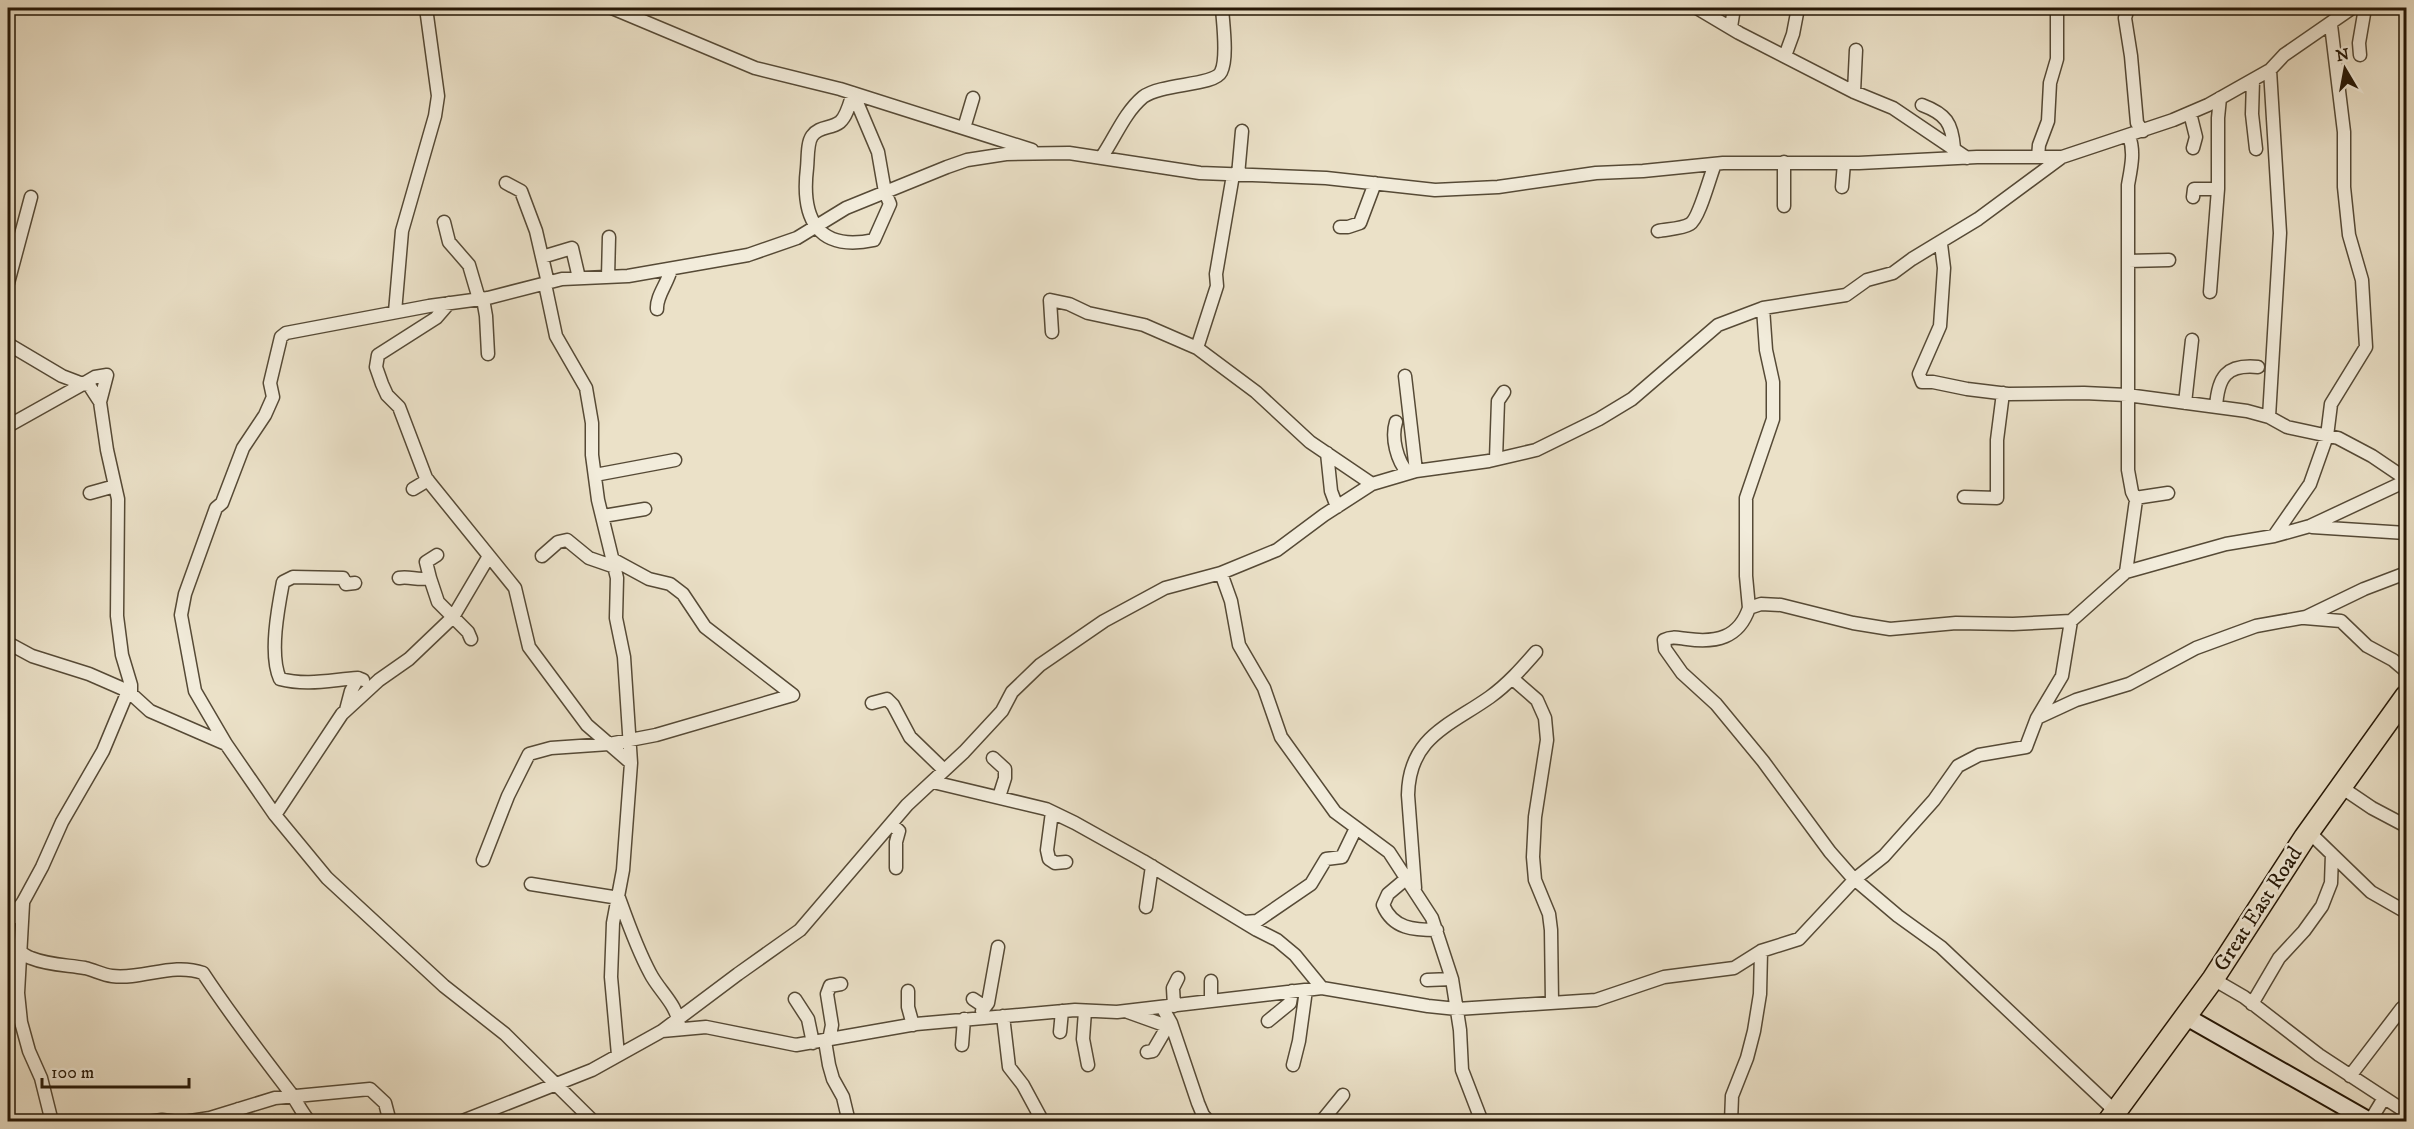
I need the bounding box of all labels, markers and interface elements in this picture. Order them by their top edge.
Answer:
north arrow [2315,39,2375,99]
text: N [2334,44,2351,66]
street label: Great East Road [2208,842,2308,976]
scale bar [42,1051,189,1089]
text: 100 m [51,1062,94,1084]

